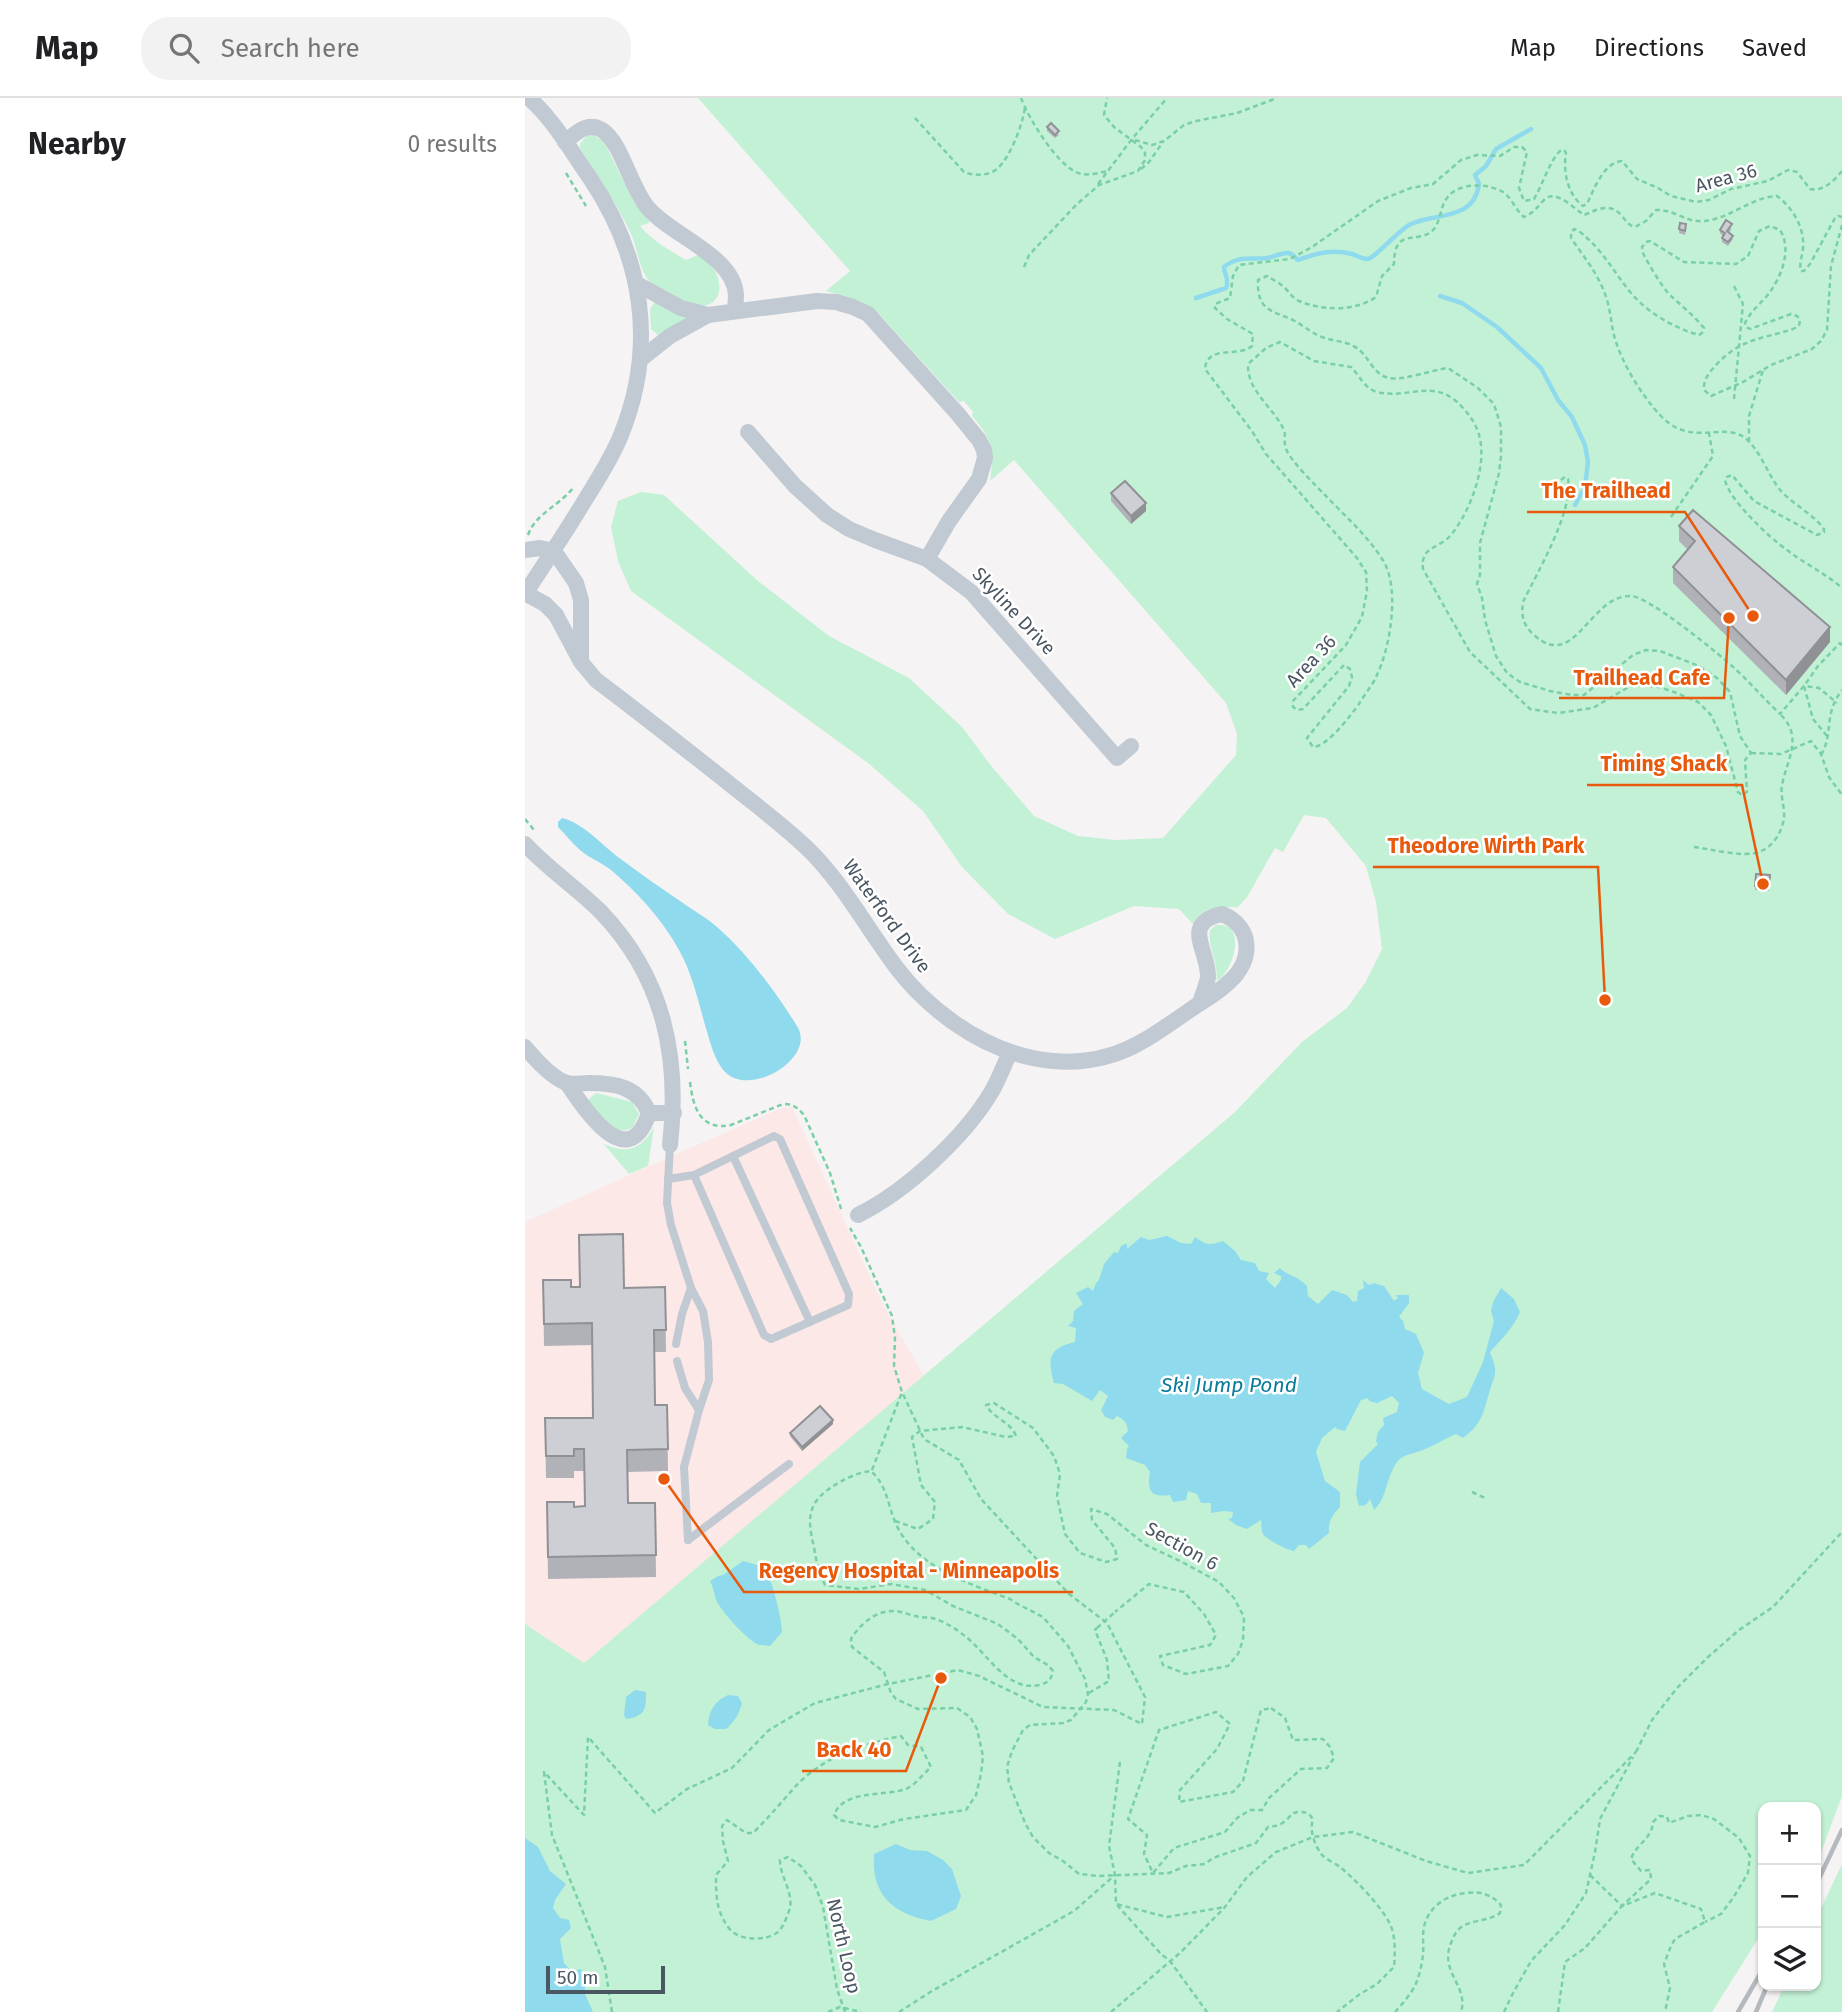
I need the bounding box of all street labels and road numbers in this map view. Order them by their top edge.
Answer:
street label: Area 36 [1693,159,1759,197]
street label: Skyline Drive [968,562,1060,660]
street label: Area 36 [1281,630,1341,692]
street label: Waterford Drive [838,855,936,977]
street label: Section 6 [1142,1517,1222,1575]
street label: North Loop [822,1896,866,1996]

